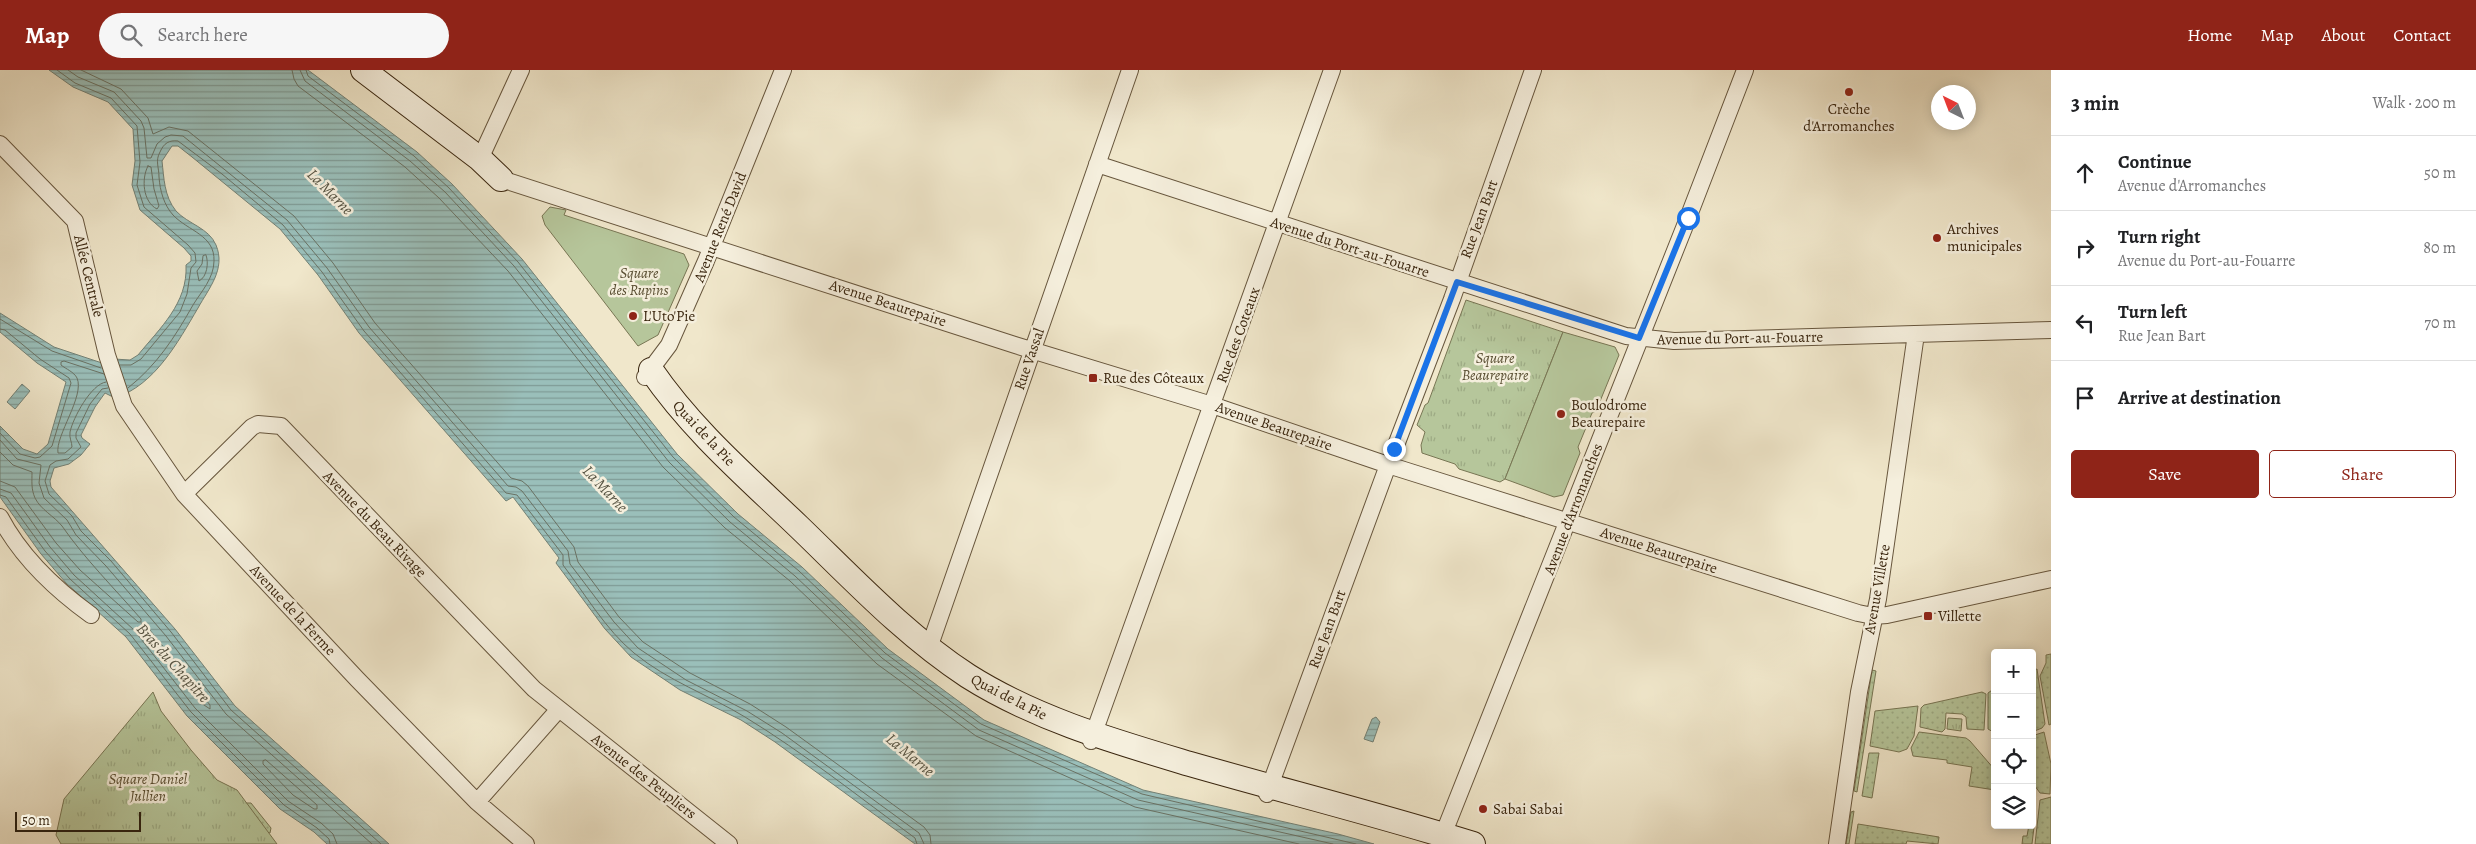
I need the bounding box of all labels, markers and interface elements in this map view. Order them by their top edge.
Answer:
search box [99,13,449,58]
text: Map [25,19,69,51]
icon: search [117,21,145,49]
text: Search here [157,22,248,48]
text: Home [2187,23,2232,47]
text: Map [2260,23,2293,47]
text: About [2321,23,2365,47]
text: Contact [2393,23,2451,47]
north arrow [1931,85,1976,130]
marker: Crèche d'Arromanches [1843,86,1855,98]
text: 3 min [2071,89,2119,117]
text: Walk · 200 m [2372,92,2456,114]
place label: Crèche d'Arromanches [1803,99,1895,136]
text: Continue [2118,149,2192,175]
icon: ahead [2071,159,2099,187]
text: 50 m [2424,162,2456,184]
water label: La Marne [302,164,358,220]
street label: Avenue René David [688,168,752,286]
text: Avenue d'Arromanches [2118,175,2266,197]
street label: Rue Jean Bart [1456,177,1502,261]
route start [1677,207,1700,230]
street label: Avenue du Port-au-Fouarre [1267,211,1432,282]
place label: Archives municipales [1946,219,2022,256]
text: Turn right [2118,224,2200,250]
street label: Allée Centrale [69,232,109,320]
marker: Archives municipales [1931,232,1943,244]
icon: right [2071,234,2099,262]
text: 80 m [2423,237,2456,259]
text: Avenue du Port-au-Fouarre [2118,250,2295,272]
park label: Square des Rupins [609,263,669,300]
street label: Avenue Beaurepaire [826,274,949,331]
street label: Rue des Coteaux [1211,284,1265,386]
text: Turn left [2118,299,2187,325]
place label: L'Uto'Pie [643,306,695,326]
icon: left [2071,309,2099,337]
marker: L'Uto'Pie [627,310,639,322]
text: 70 m [2424,312,2456,334]
street label: Rue Vassal [1009,325,1049,393]
text: Rue Jean Bart [2118,325,2206,347]
street label: Avenue du Port-au-Fouarre [1656,327,1824,349]
park label: Square Beaurepaire [1462,348,1529,385]
place label: Rue des Côteaux [1103,368,1204,388]
marker: Rue des Côteaux [1087,372,1099,384]
icon: arrive [2071,384,2099,412]
text: Arrive at destination [2118,385,2281,411]
place label: Boulodrome Beaurepaire [1571,395,1647,432]
street label: Quai de la Pie [668,396,740,470]
street label: Avenue Beaurepaire [1212,396,1335,455]
marker: Boulodrome Beaurepaire [1555,408,1567,420]
route end [1383,438,1406,461]
street label: Avenue d'Arromanches [1538,441,1607,578]
button: Save [2071,450,2259,498]
button: Share [2269,450,2456,498]
water label: La Marne [577,461,633,518]
street label: Avenue du Beau Rivage [318,466,431,582]
street label: Avenue Beaurepaire [1597,521,1720,578]
street label: Avenue Villette [1859,542,1895,637]
street label: Avenue de la Ferme [245,559,341,660]
street label: Rue Jean Bart [1304,587,1350,671]
place label: Villette [1937,606,1982,626]
marker: Villette [1922,610,1934,622]
water label: Bras du Chapitre [131,618,215,708]
map controls [1991,649,2036,829]
button: + [1991,649,2036,694]
street label: Quai de la Pie [967,669,1051,725]
button: − [1991,694,2036,739]
street label: Avenue des Peupliers [587,728,701,823]
water label: La Marne [881,728,939,782]
button: locate [1991,739,2036,784]
park label: Square Daniel Jullien [109,769,188,806]
button: layers [1991,784,2036,829]
place label: Sabai Sabai [1493,799,1563,819]
marker: Sabai Sabai [1477,803,1489,815]
scale bar [15,809,141,832]
text: 50 m [22,811,50,830]

